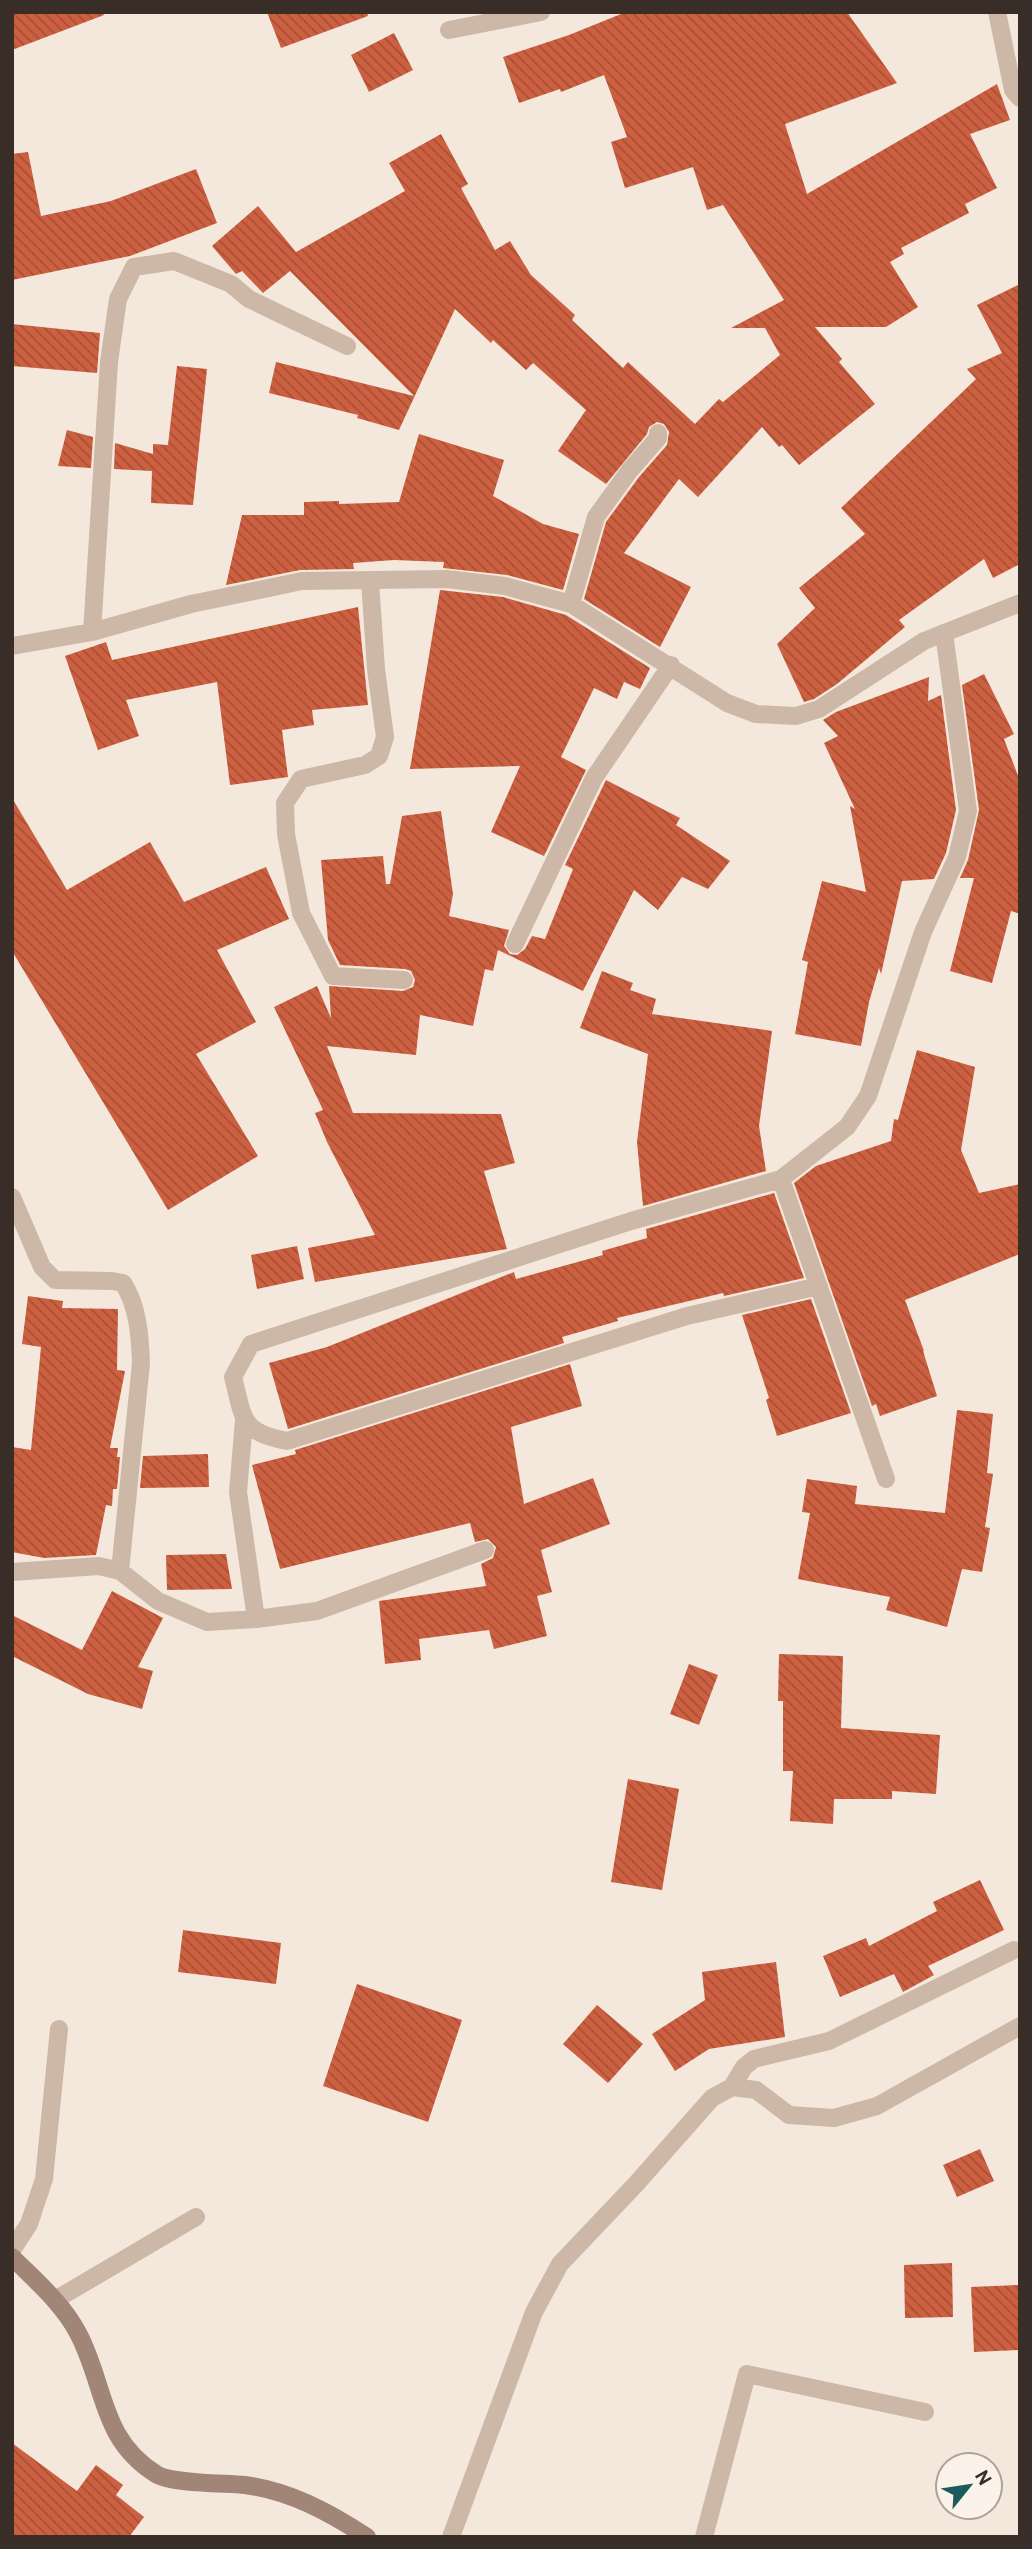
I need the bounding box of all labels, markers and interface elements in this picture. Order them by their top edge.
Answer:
north arrow [934,2451,1004,2521]
text: N [968,2467,996,2490]

